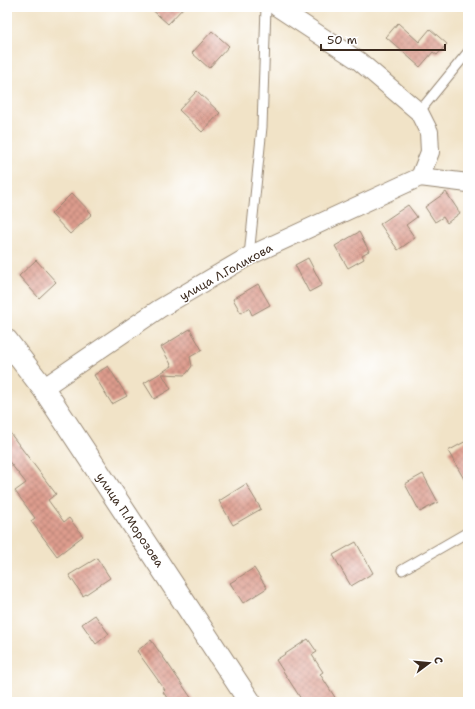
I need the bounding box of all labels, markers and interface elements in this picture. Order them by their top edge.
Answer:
scale bar [321,26,445,52]
text: 50 m [327,32,357,48]
street label: улица Л.Голикова [177,239,276,304]
street label: улица П.Морозова [92,470,168,571]
north arrow [409,643,449,683]
text: С [430,655,446,666]

